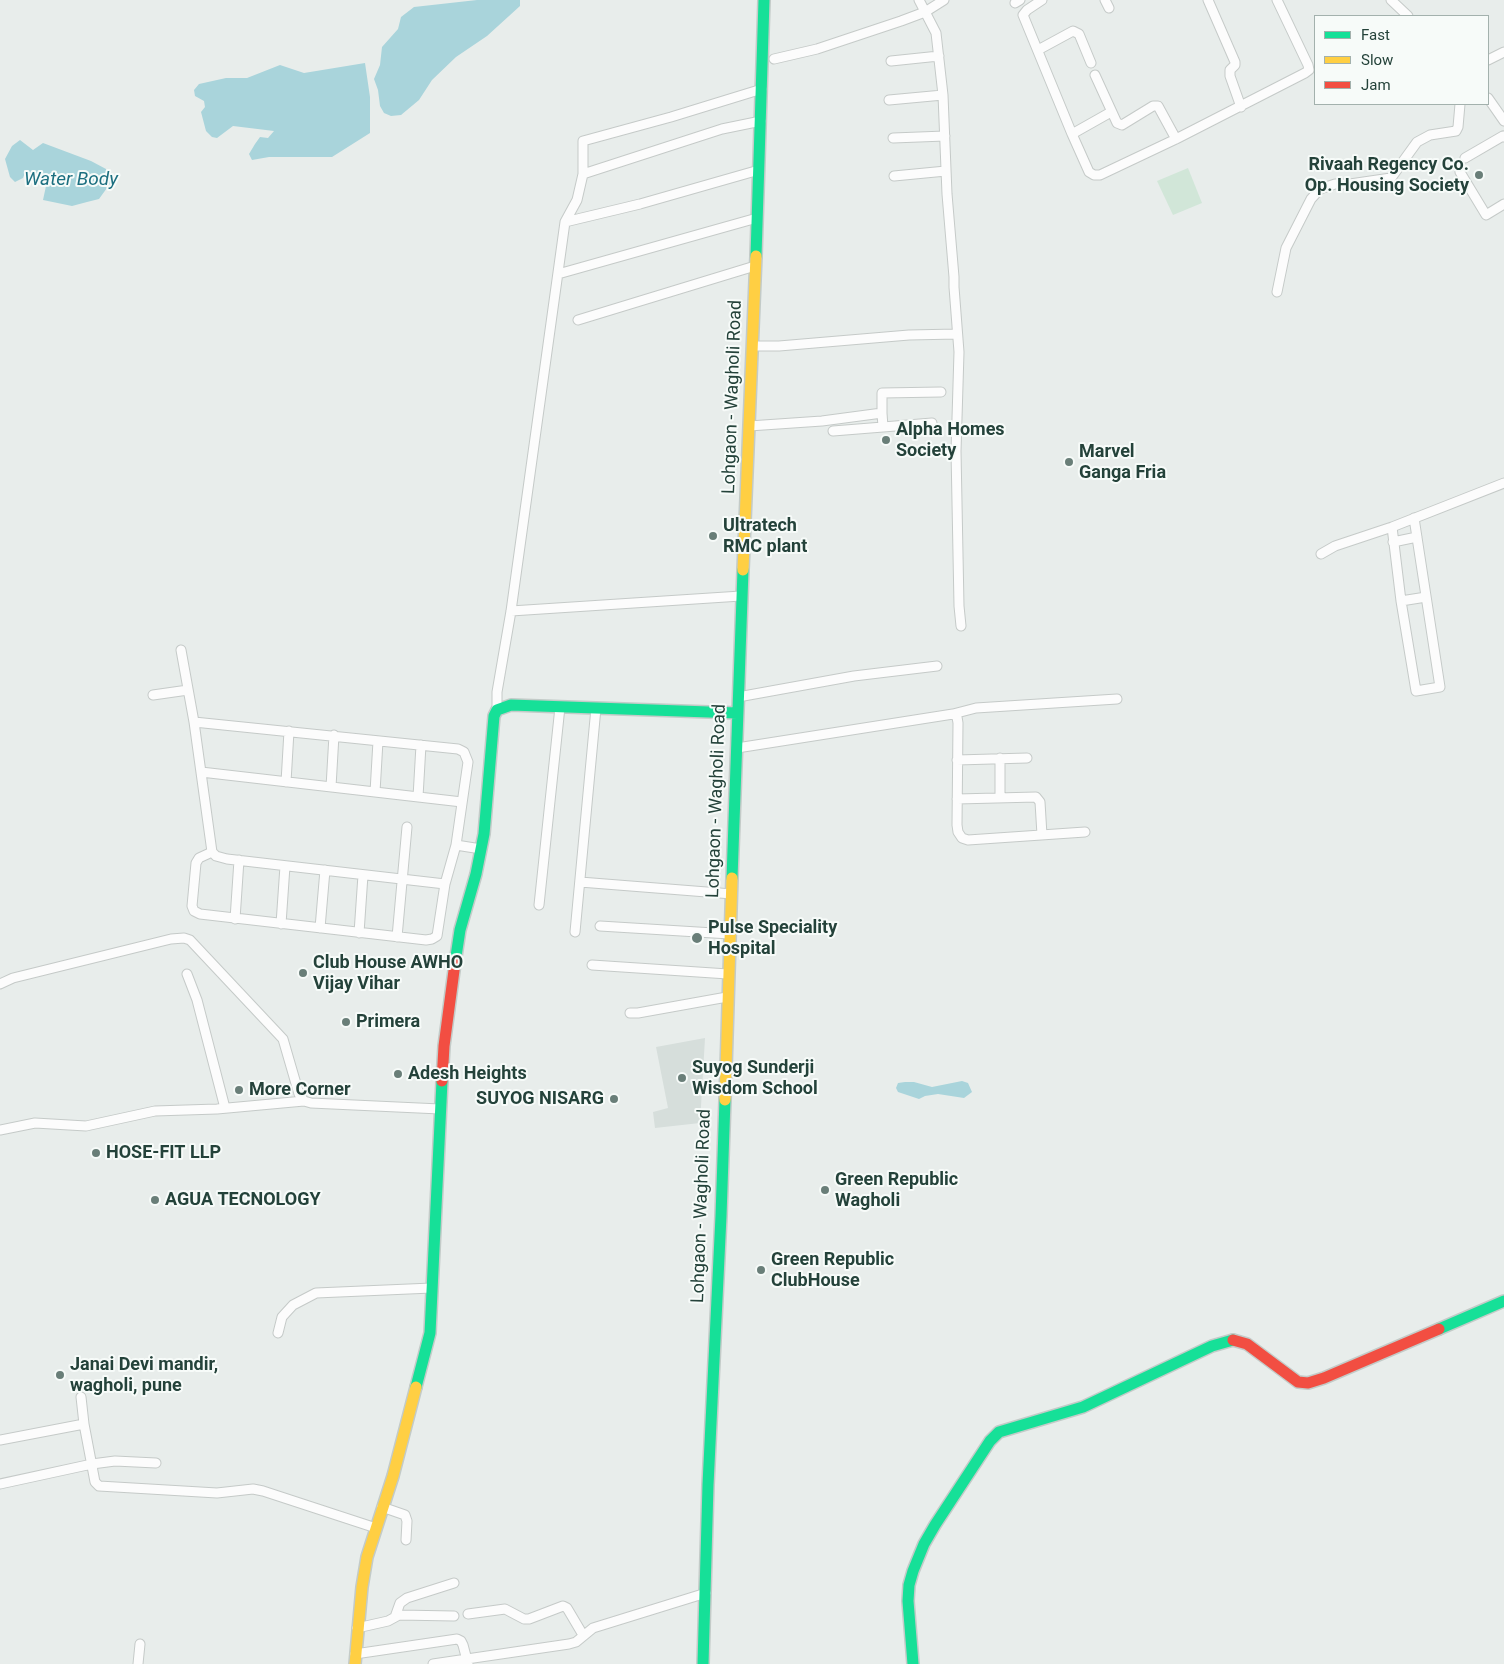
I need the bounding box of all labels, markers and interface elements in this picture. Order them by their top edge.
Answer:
legend [1314,15,1489,105]
text: Fast [1361,26,1390,44]
text: Slow [1361,51,1393,69]
text: Jam [1361,76,1391,94]
place label: Rivaah Regency Co. Op. Housing Society [1305,154,1469,196]
water label: Water Body [24,169,118,191]
marker: Rivaah Regency Co. Op. Housing Society [1473,169,1485,181]
street label: Lohgaon - Wagholi Road [719,300,747,494]
place label: Alpha Homes Society [896,419,1005,462]
marker: Alpha Homes Society [880,434,892,446]
place label: Marvel Ganga Fria [1079,441,1166,484]
marker: Marvel Ganga Fria [1063,456,1075,468]
place label: Ultratech RMC plant [723,515,807,558]
marker: Ultratech RMC plant [707,530,719,542]
street label: Lohgaon - Wagholi Road [703,704,731,898]
place label: Pulse Speciality Hospital [708,917,837,960]
marker: Pulse Speciality Hospital [690,931,704,945]
place label: Club House AWHO Vijay Vihar [313,952,463,994]
marker: Club House AWHO Vijay Vihar [297,967,309,979]
place label: Primera [356,1011,420,1033]
marker: Primera [340,1016,352,1028]
place label: Suyog Sunderji Wisdom School [692,1057,818,1100]
place label: Adesh Heights [408,1063,527,1085]
marker: Adesh Heights [392,1068,404,1080]
marker: Suyog Sunderji Wisdom School [676,1072,688,1084]
place label: More Corner [249,1079,350,1101]
marker: More Corner [233,1084,245,1096]
place label: SUYOG NISARG [476,1088,604,1110]
marker: SUYOG NISARG [608,1093,620,1105]
street label: Lohgaon - Wagholi Road [688,1109,716,1303]
place label: HOSE-FIT LLP [106,1142,221,1164]
marker: HOSE-FIT LLP [90,1147,102,1159]
place label: Green Republic Wagholi [835,1169,958,1212]
marker: Green Republic Wagholi [819,1184,831,1196]
place label: AGUA TECNOLOGY [165,1189,321,1211]
marker: AGUA TECNOLOGY [149,1194,161,1206]
place label: Green Republic ClubHouse [771,1249,894,1292]
marker: Green Republic ClubHouse [755,1264,767,1276]
place label: Janai Devi mandir, wagholi, pune [70,1354,218,1396]
marker: Janai Devi mandir, wagholi, pune [54,1369,66,1381]

